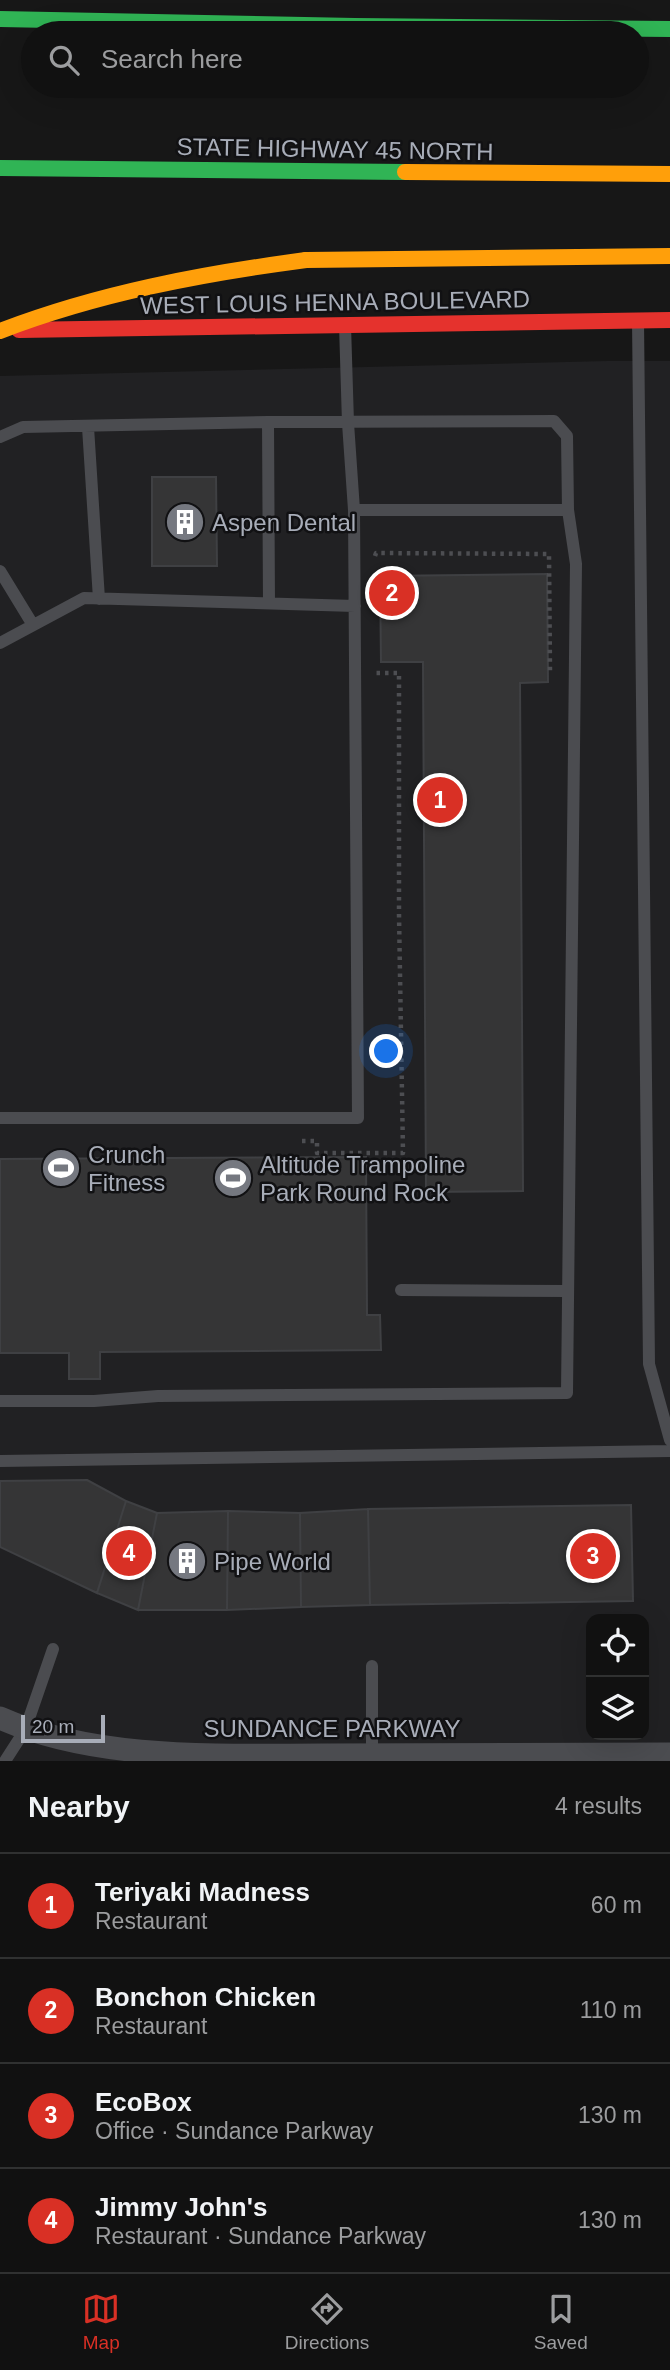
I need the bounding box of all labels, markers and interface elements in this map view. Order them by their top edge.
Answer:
search box [21,21,649,98]
icon: search [45,41,83,79]
text: Search here [101,44,243,74]
street label: STATE HIGHWAY 45 NORTH [176,133,494,165]
street label: WEST LOUIS HENNA BOULEVARD [140,285,530,319]
building icon: Aspen Dental [164,501,206,543]
place label: Aspen Dental [212,509,356,536]
pin: 2 [369,567,415,619]
pin: 1 [417,774,463,826]
your location [369,1034,403,1068]
place label: Crunch Fitness [88,1141,165,1196]
sports icon: Crunch Fitness [40,1147,82,1189]
place label: Altitude Trampoline Park Round Rock [260,1151,465,1206]
sports icon: Altitude Trampoline Park Round Rock [212,1157,254,1199]
pin: 4 [106,1527,152,1579]
pin: 3 [570,1530,616,1582]
building icon: Pipe World [166,1540,208,1582]
place label: Pipe World [214,1548,331,1575]
map controls [586,1614,649,1740]
button: locate [586,1614,649,1677]
button: layers [586,1677,649,1740]
scale bar [21,1712,105,1744]
street label: SUNDANCE PARKWAY [204,1715,460,1742]
text: 20 m [32,1716,74,1737]
text: Nearby [28,1790,130,1823]
text: 4 results [555,1793,642,1819]
text: Teriyaki Madness [95,1877,310,1907]
text: 1 [45,1892,57,1918]
text: 60 m [591,1892,642,1918]
text: Restaurant [95,1908,208,1934]
text: Bonchon Chicken [95,1982,316,2012]
text: 2 [45,1997,57,2023]
text: 110 m [580,1997,642,2023]
text: Restaurant [95,2013,208,2039]
text: EcoBox [95,2087,192,2117]
text: 3 [45,2102,57,2128]
text: 130 m [578,2102,642,2128]
text: Office · Sundance Parkway [95,2118,373,2144]
text: Jimmy John's [95,2192,267,2222]
text: 4 [45,2207,57,2233]
text: 130 m [578,2207,642,2233]
text: Restaurant · Sundance Parkway [95,2223,426,2249]
tab: Map [82,2290,120,2354]
tab: Directions [285,2290,369,2354]
tab: Saved [534,2290,588,2354]

